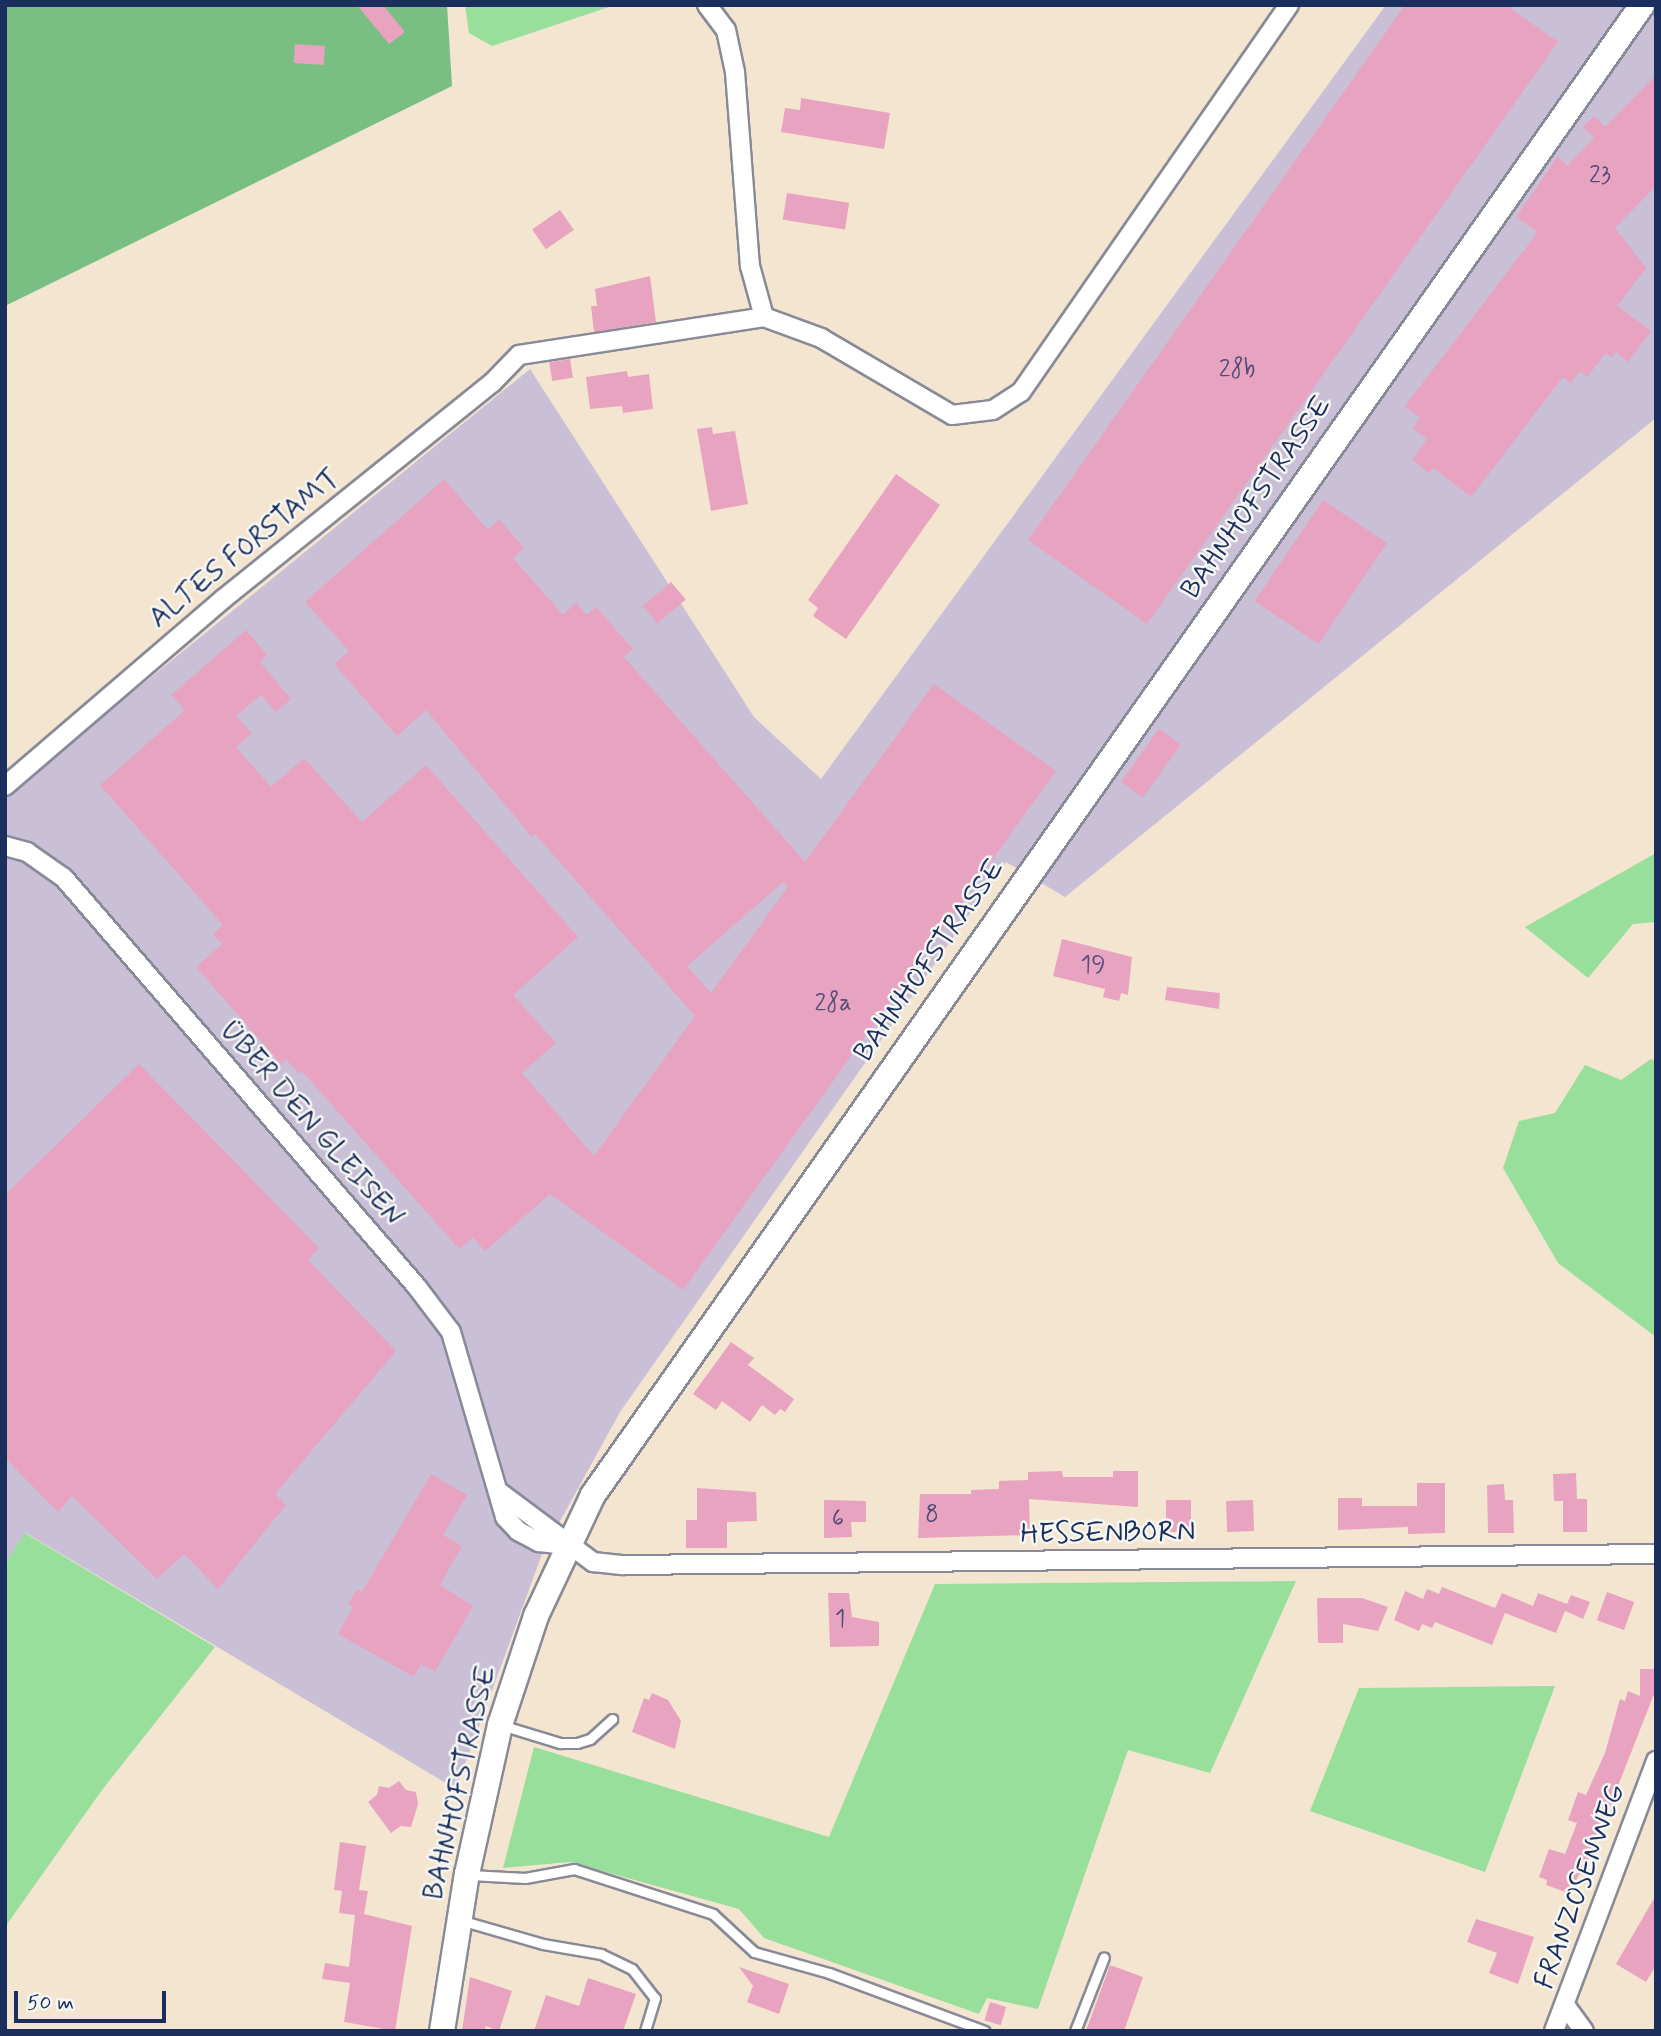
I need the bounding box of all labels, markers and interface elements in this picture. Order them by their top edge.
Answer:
house number: 23 [1589,162,1611,190]
house number: 28b [1219,356,1255,384]
street label: BAHNHOFSTRASSE [1175,390,1339,606]
street label: ALTES FORSTAMT [143,462,347,636]
street label: BAHNHOFSTRASSE [848,853,1012,1069]
house number: 19 [1080,952,1106,980]
house number: 28a [814,990,852,1018]
street label: ÜBER DEN GLEISEN [214,1016,408,1232]
house number: 8 [925,1501,939,1529]
house number: 6 [832,1505,844,1533]
street label: HESSENBORN [1020,1516,1196,1552]
house number: 1 [835,1606,845,1634]
street label: BAHNHOFSTRASSE [418,1663,504,1903]
street label: FRANZOSENWEG [1528,1780,1634,1994]
scale bar [18,1976,170,2020]
text: 50 m [27,1989,74,2017]

